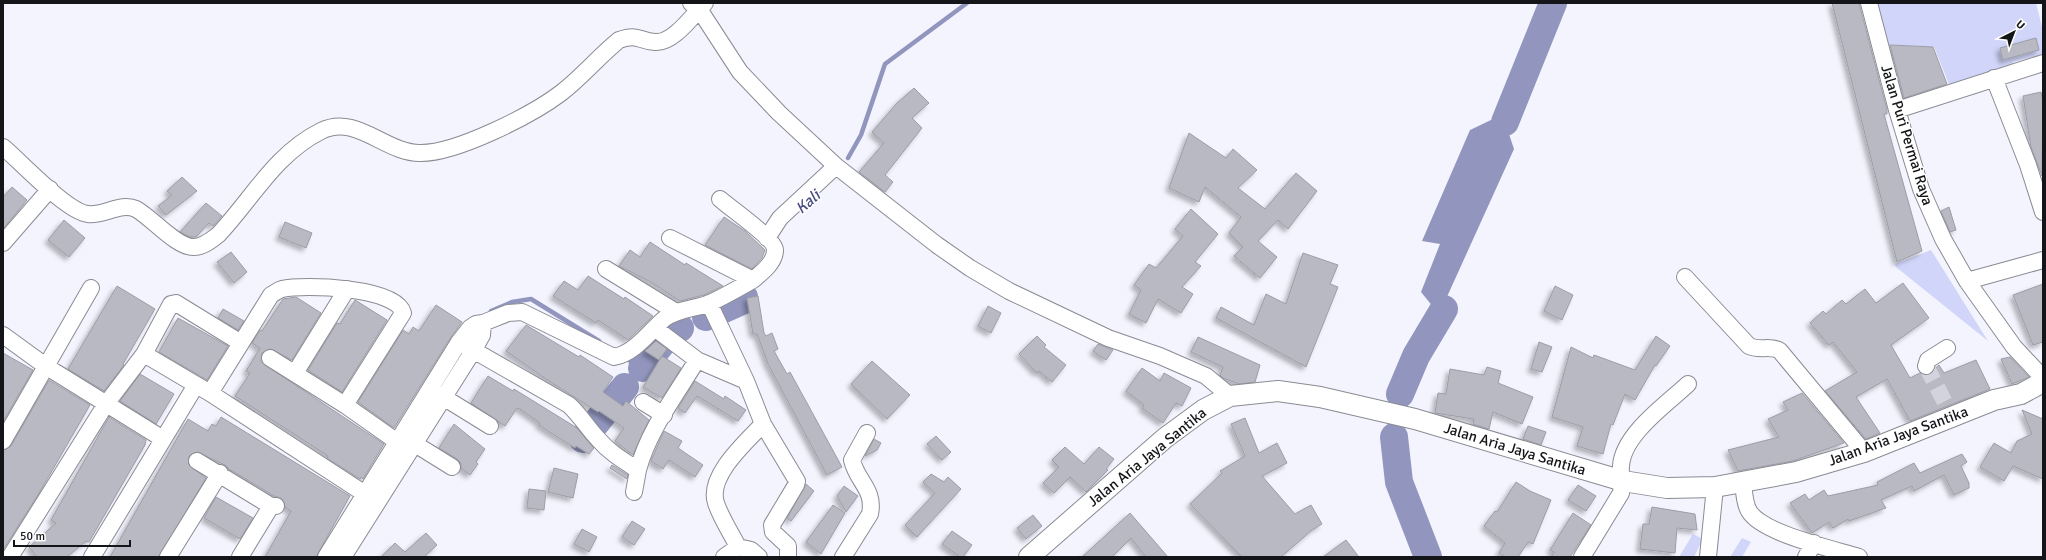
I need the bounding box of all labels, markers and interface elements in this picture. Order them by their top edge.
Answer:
north arrow [1994,12,2034,52]
text: U [2013,18,2027,32]
street label: Jalan Puri Permai Raya [1877,63,1937,207]
water label: Kali [791,185,826,218]
street label: Jalan Aria Jaya Santika [1826,402,1970,470]
street label: Jalan Aria Jaya Santika [1084,404,1210,510]
street label: Jalan Aria Jaya Santika [1442,419,1588,479]
scale bar [14,522,130,548]
text: 50 m [20,529,45,544]

